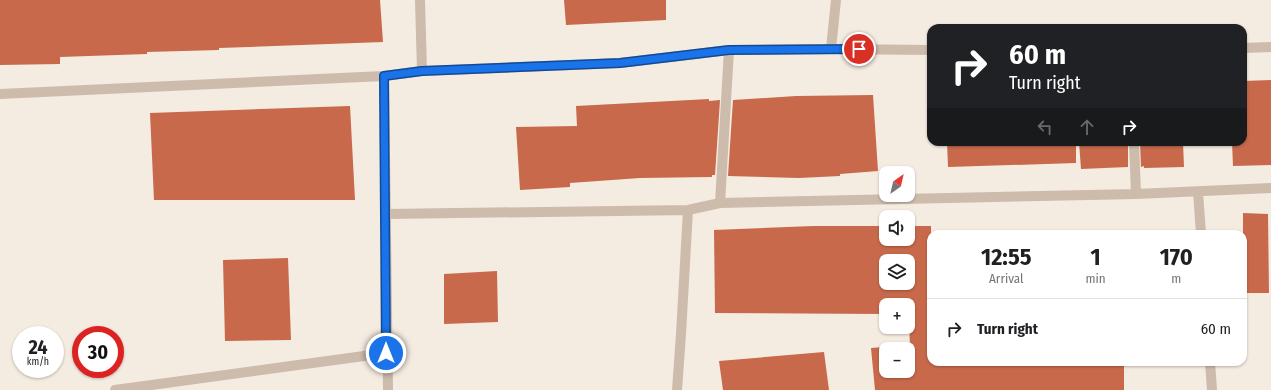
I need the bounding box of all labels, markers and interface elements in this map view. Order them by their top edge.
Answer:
pin [842,32,876,66]
icon: arrive [848,38,870,60]
text: 60 m [1009,38,1066,71]
icon: right [943,40,995,92]
text: Turn right [1009,72,1081,94]
icon: left [1034,116,1056,138]
icon: ahead [1076,116,1098,138]
icon: right [1118,116,1140,138]
north arrow [879,166,915,202]
map controls [879,166,915,378]
button: sound [879,210,915,246]
text: 12:55 [981,243,1031,271]
text: 1 [1090,243,1101,271]
text: 170 [1160,243,1193,271]
button: layers [879,254,915,290]
text: Arrival [989,271,1023,286]
text: min [1086,271,1106,286]
text: m [1171,271,1181,286]
button: + [879,298,915,334]
icon: right [943,318,965,340]
text: Turn right [977,320,1038,338]
text: 60 m [1201,320,1231,338]
speed limit sign: 30 [72,326,124,378]
position arrow [365,332,407,374]
text: 24 [28,335,48,359]
button: − [879,342,915,378]
text: km/h [27,356,49,368]

